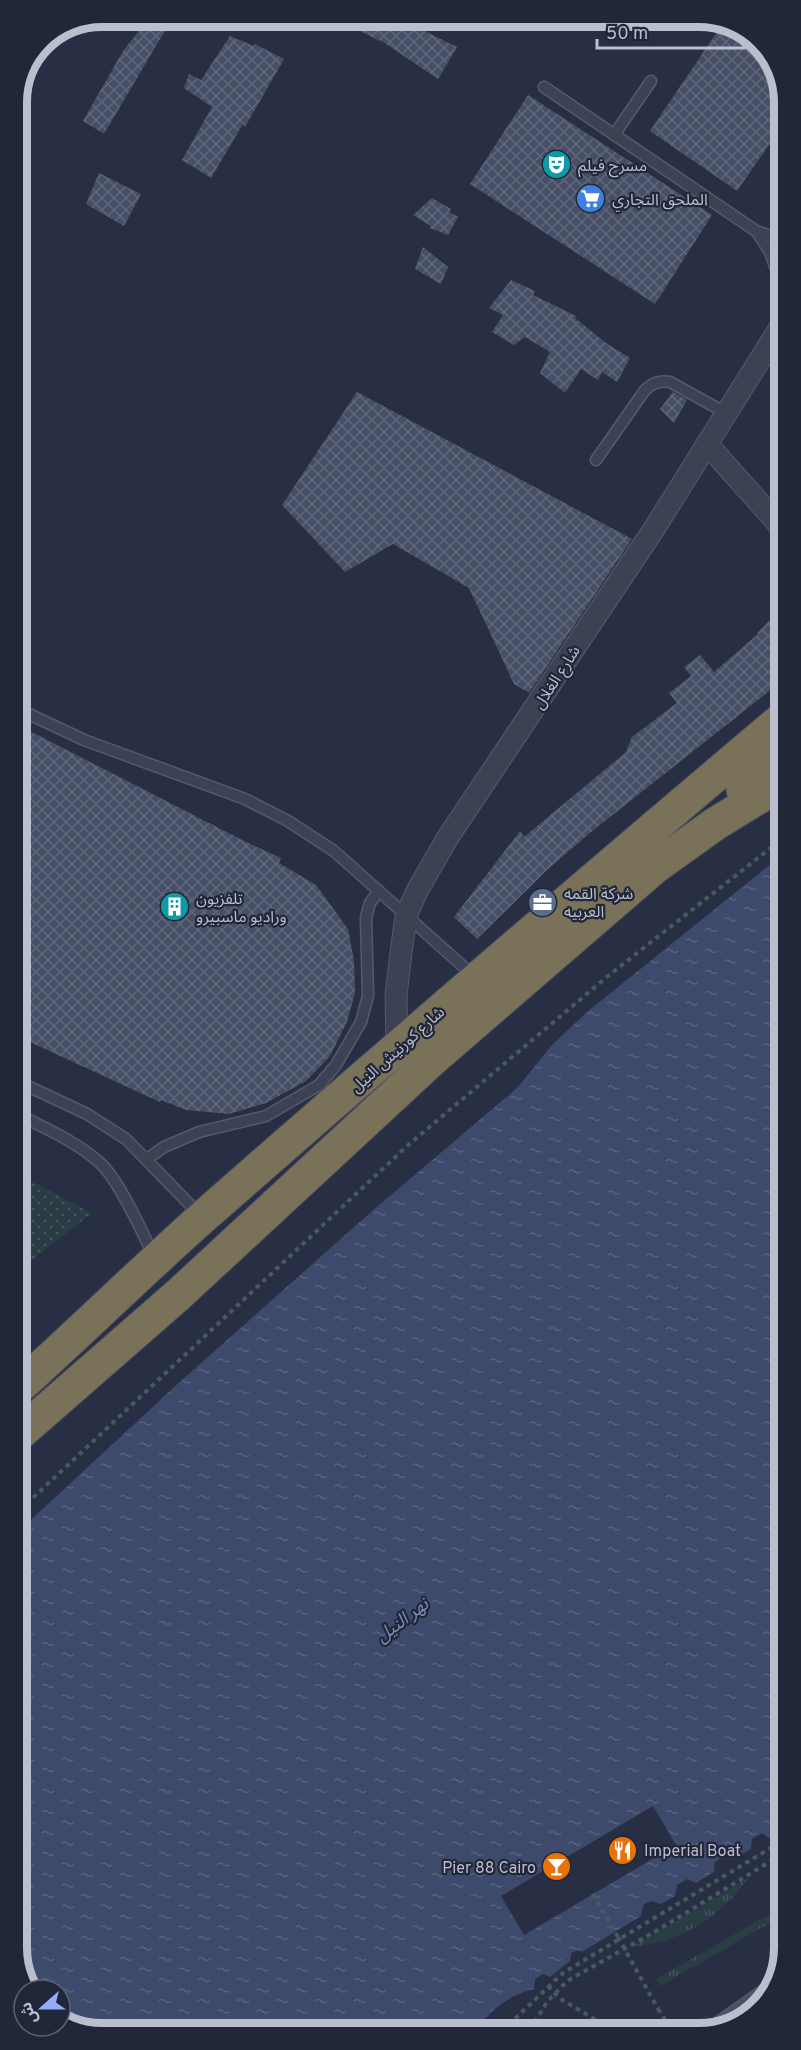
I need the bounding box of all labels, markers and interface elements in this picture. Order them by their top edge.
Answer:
scale bar [597,12,744,50]
text: 50 m [606,23,648,46]
theatre icon: مسرح فيلم [541,149,573,181]
place label: مسرح فيلم [578,157,647,178]
supermarket icon: الملحق التجاري [575,183,607,215]
place label: الملحق التجاري [612,191,708,212]
street label: شارع الغلال [530,642,586,714]
place label: شركة القمه العربيه [564,885,633,923]
office icon: شركة القمه العربيه [527,886,559,918]
place label: تلفزيون وراديو ماسبيرو [196,890,287,928]
building icon: تلفزيون وراديو ماسبيرو [159,891,191,923]
street label: شارع كورنيش النيل [347,1003,450,1099]
water label: نهر النيل [372,1593,436,1648]
restaurant icon: Imperial Boat [607,1834,639,1866]
place label: Imperial Boat [644,1842,741,1862]
bar icon: Pier 88 Cairo [541,1851,573,1883]
place label: Pier 88 Cairo [442,1859,536,1879]
north arrow [12,1978,72,2038]
text: ش [17,1999,43,2026]

